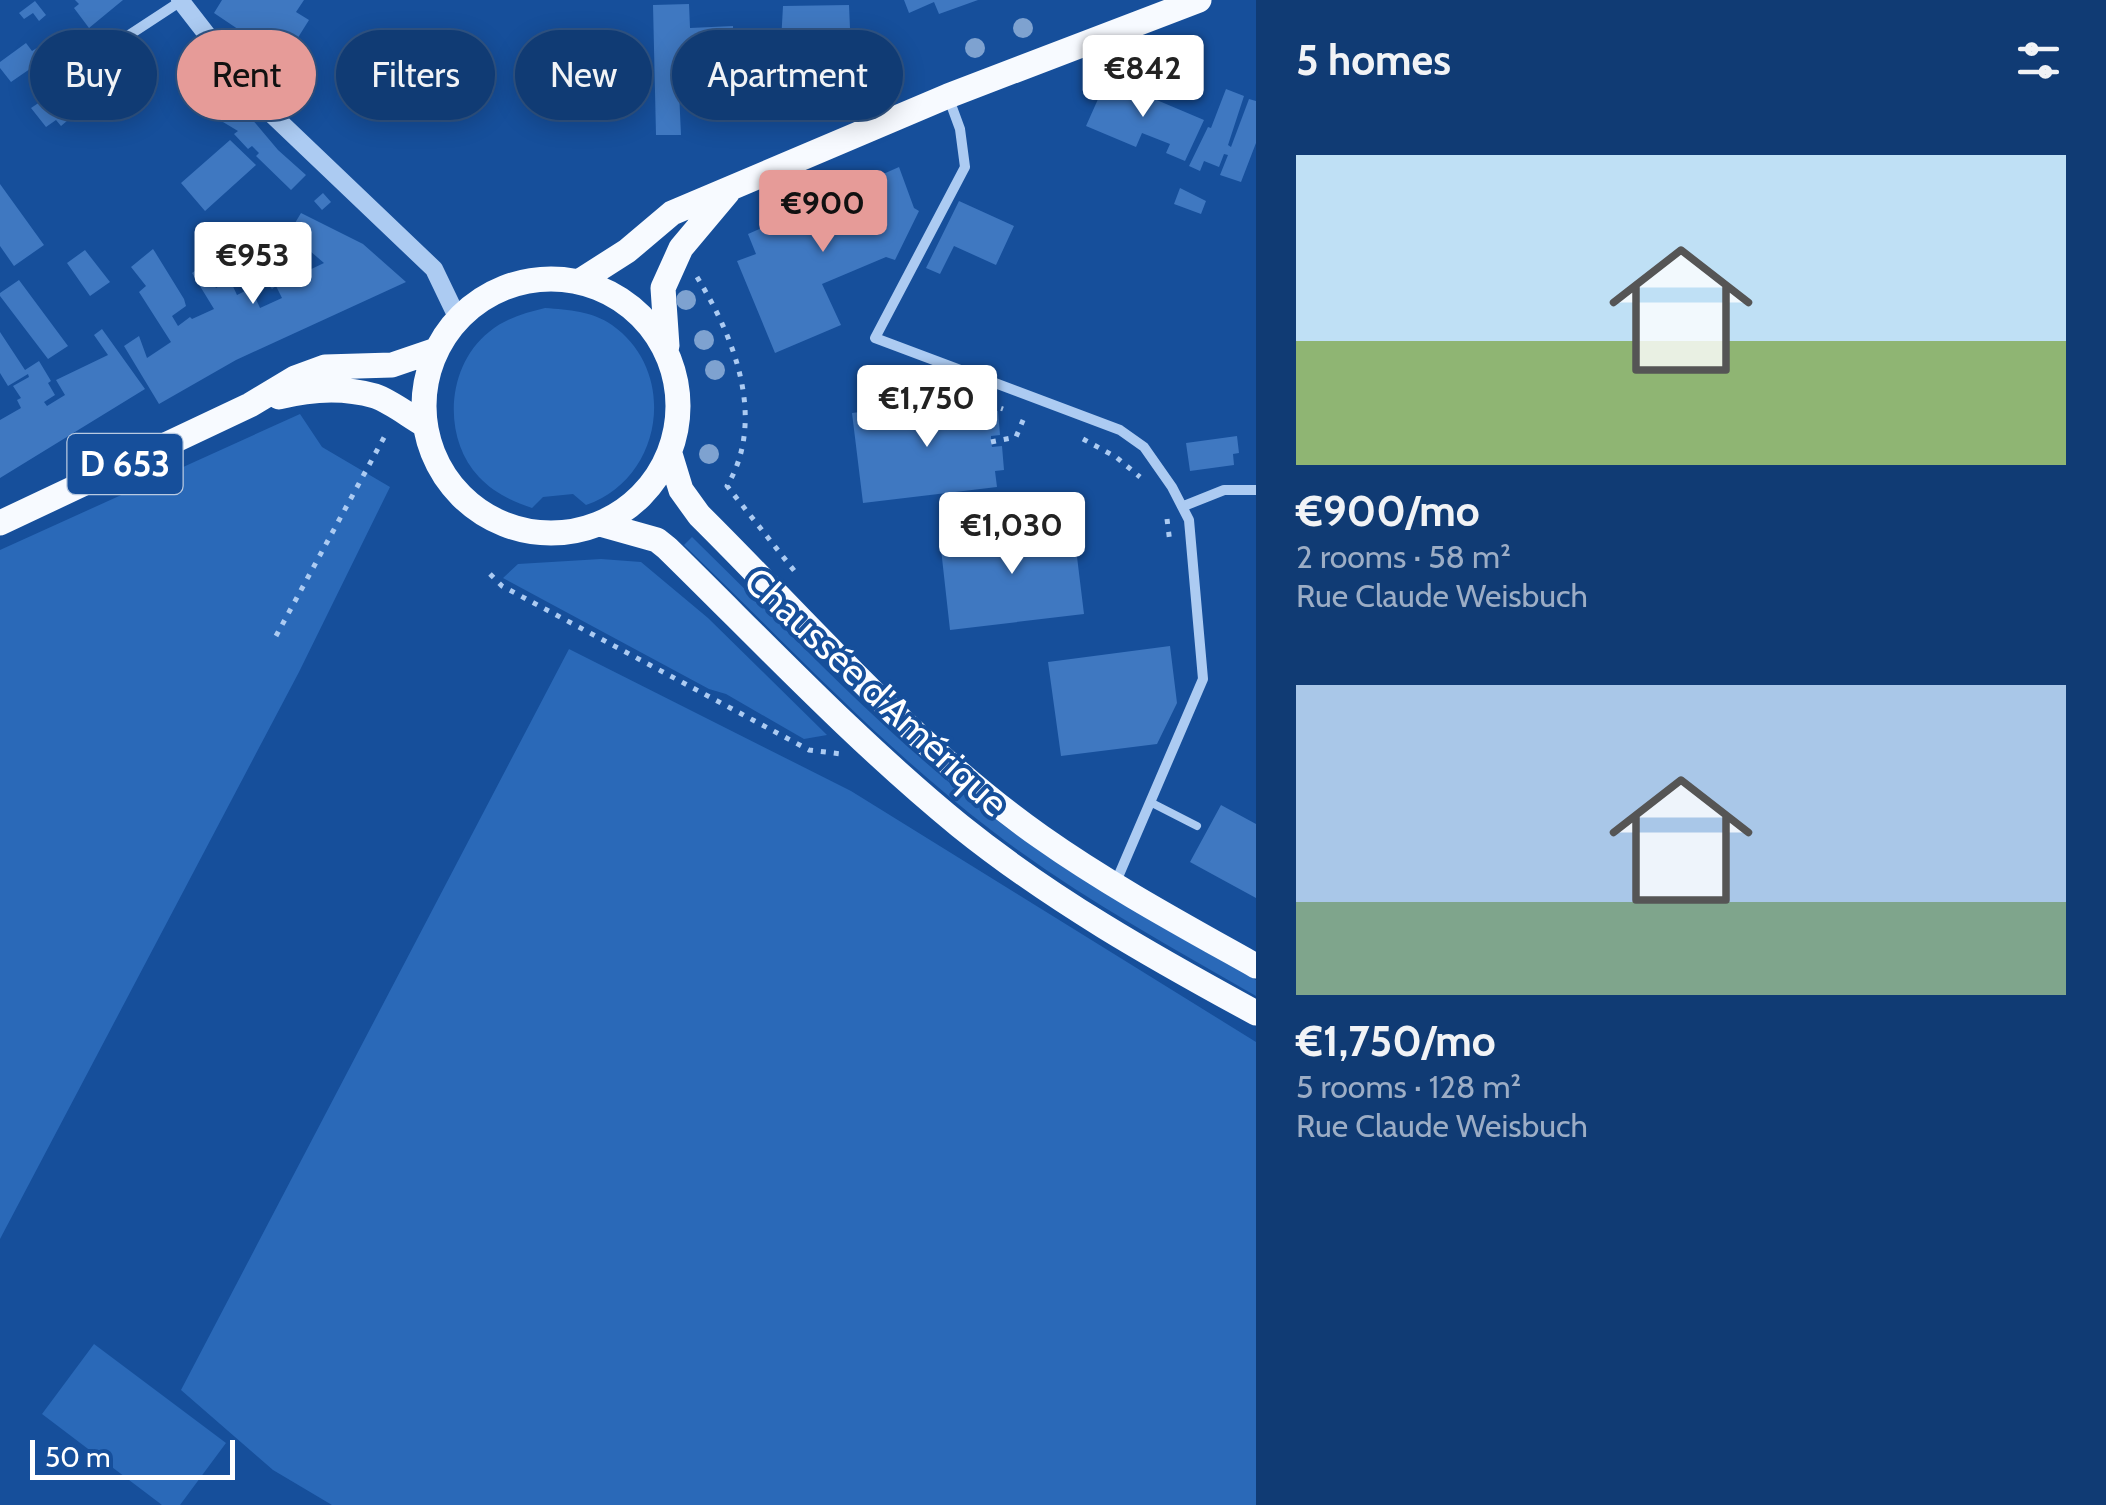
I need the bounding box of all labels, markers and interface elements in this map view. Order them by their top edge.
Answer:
chip: Buy [30,30,157,120]
chip: Rent [177,30,316,120]
chip: Filters [336,30,495,120]
chip: New [515,30,652,120]
chip: Apartment [672,30,903,120]
icon: filters [2011,33,2066,88]
text: 5 homes [1296,34,1451,86]
pin: €842 [1084,35,1202,120]
text: €842 [1105,48,1181,87]
pin: €900 [764,170,882,255]
text: €900 [781,183,865,222]
icon: home [1591,220,1771,400]
pin: €953 [194,222,312,307]
text: €953 [217,235,289,274]
pin: €1,750 [846,365,1008,450]
text: €1,750 [879,378,975,417]
road number: D 653 [68,434,182,494]
text: €900/mo [1296,485,1480,537]
pin: €1,030 [931,492,1093,577]
text: €1,030 [961,505,1063,544]
text: 2 rooms · 58 m² [1296,537,1511,576]
street label: Chaussée d'Amérique [735,557,1018,826]
text: Rue Claude Weisbuch [1296,576,1588,615]
icon: home [1591,750,1771,930]
text: €1,750/mo [1296,1015,1496,1067]
text: 5 rooms · 128 m² [1296,1067,1521,1106]
text: Rue Claude Weisbuch [1296,1106,1588,1145]
scale bar [30,1435,235,1480]
text: 50 m [45,1440,111,1474]

